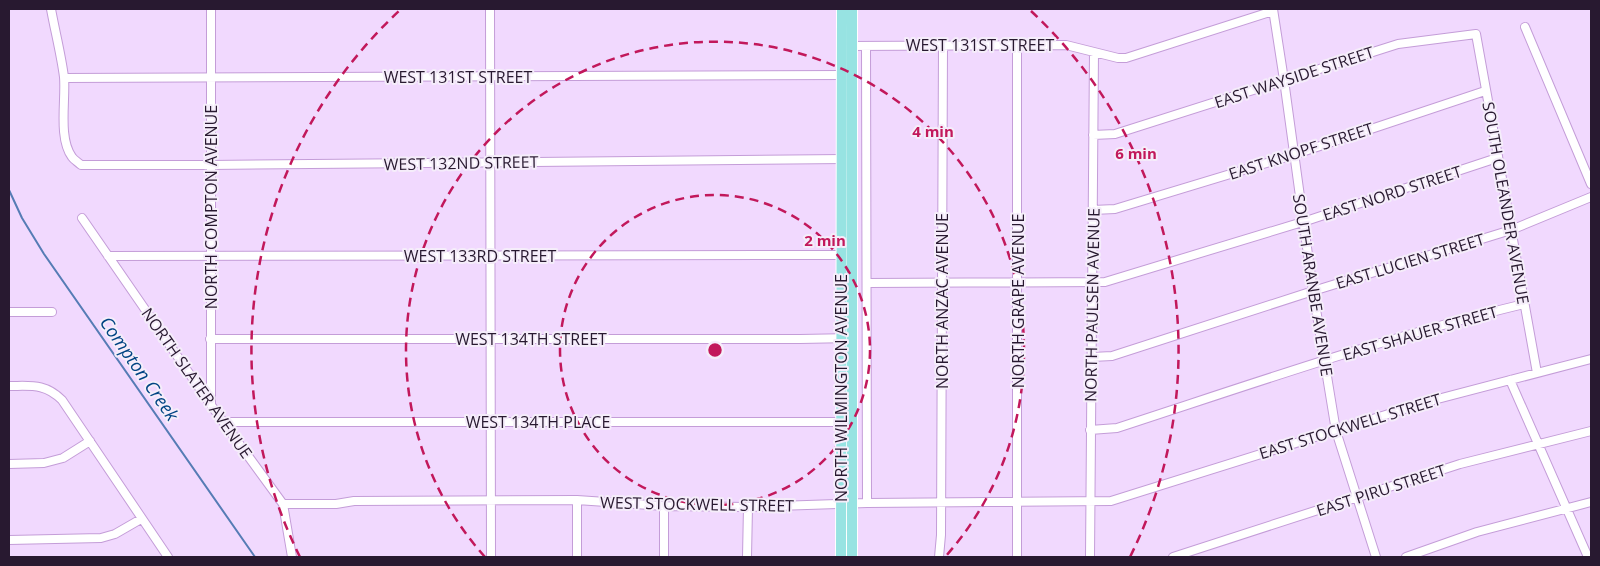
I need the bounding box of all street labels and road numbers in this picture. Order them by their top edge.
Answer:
street label: WEST 131ST STREET [906,34,1055,56]
street label: EAST WAYSIDE STREET [1211,41,1377,113]
street label: WEST 131ST STREET [384,66,533,88]
street label: SOUTH OLEANDER AVENUE [1477,100,1535,306]
street label: NORTH COMPTON AVENUE [200,105,222,309]
street label: EAST KNOPF STREET [1226,117,1376,185]
street label: WEST 132ND STREET [383,151,539,175]
street label: EAST NORD STREET [1320,160,1464,226]
street label: SOUTH ARANBE AVENUE [1288,192,1338,378]
street label: NORTH PAULSEN AVENUE [1079,208,1105,402]
street label: NORTH ANZAC AVENUE [931,213,953,389]
street label: NORTH GRAPE AVENUE [1007,214,1029,388]
street label: EAST LUCIEN STREET [1333,228,1487,294]
street label: WEST 133RD STREET [404,245,556,267]
street label: NORTH WILMINGTON AVENUE [830,274,852,502]
street label: EAST SHAUER STREET [1340,300,1500,366]
street label: NORTH SLATER AVENUE [137,303,257,463]
street label: WEST 134TH STREET [455,328,607,350]
street label: EAST STOCKWELL STREET [1256,388,1444,464]
street label: WEST 134TH PLACE [466,411,610,433]
street label: EAST PIRU STREET [1314,459,1449,521]
street label: WEST STOCKWELL STREET [600,491,794,517]

